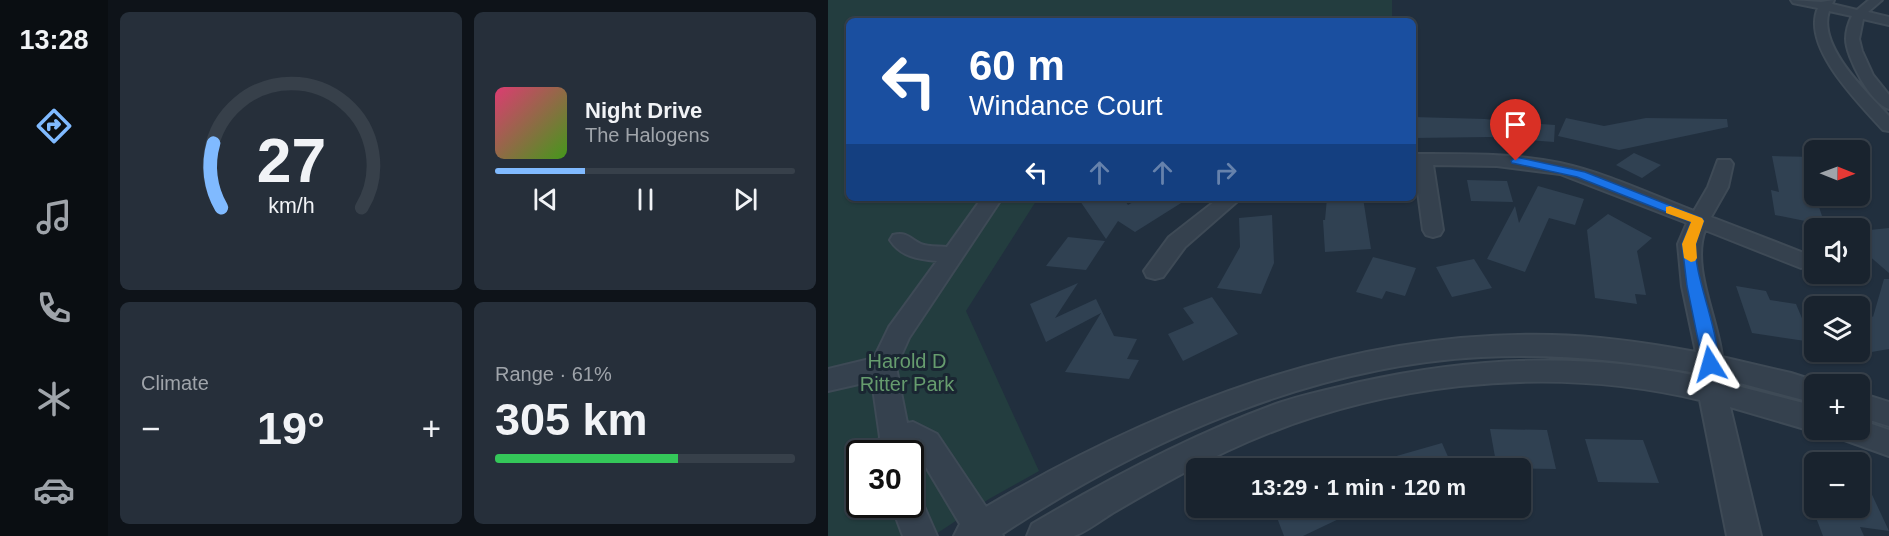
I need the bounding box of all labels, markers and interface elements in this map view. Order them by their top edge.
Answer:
text: 13:28 [19,25,89,55]
icon: left [870,42,948,120]
text: 60 m [969,42,1065,89]
text: Windance Court [969,91,1163,121]
text: Night Drive [585,98,702,123]
pin [1490,99,1541,161]
icon: directions [33,105,75,147]
icon: arrive [1499,108,1532,141]
text: The Halogens [585,124,710,146]
text: 27 [256,126,326,195]
north arrow [1804,140,1870,206]
map controls [1804,140,1870,518]
icon: left [1020,156,1053,189]
icon: ahead [1083,156,1116,189]
icon: ahead [1146,156,1179,189]
icon: right [1209,156,1242,189]
icon: previous [529,183,562,216]
icon: pause [629,183,662,216]
icon: next [729,183,762,216]
text: km/h [268,195,314,219]
icon: music [33,196,75,238]
button: sound [1804,218,1870,284]
icon: phone [33,287,75,329]
button: layers [1804,296,1870,362]
position arrow [1678,332,1742,396]
park label: Harold D Ritter Park [860,350,955,395]
text: Range · 61% [495,363,612,385]
text: Climate [141,372,209,394]
button: + [1804,374,1870,440]
icon: climate [33,378,75,420]
text: 305 km [495,394,648,445]
text: 19° [257,403,325,454]
text: − [141,410,160,447]
text: + [422,410,441,447]
speed limit sign: 30 [846,440,924,518]
button: − [1804,452,1870,518]
icon: car [33,469,75,511]
text: 13:29 · 1 min · 120 m [1251,475,1466,500]

